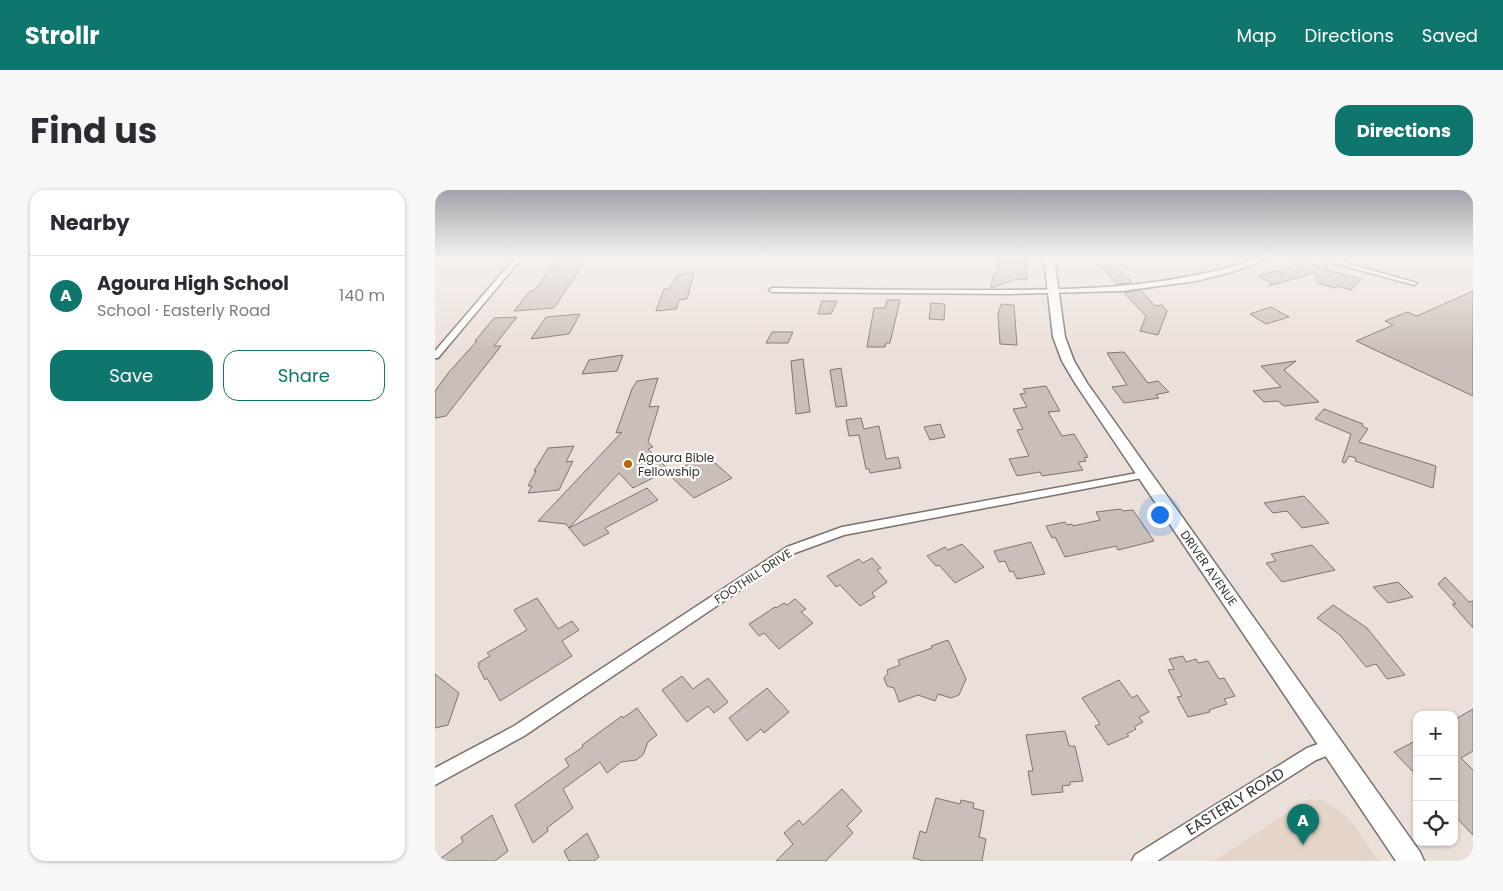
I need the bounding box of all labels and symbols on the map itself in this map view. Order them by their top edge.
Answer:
place label: Agoura Bible Fellowship [638,449,714,480]
marker: Agoura Bible Fellowship [622,458,634,470]
your location [1147,502,1173,528]
street label: DRIVER AVENUE [1177,527,1241,609]
street label: FOOTHILL DRIVE [711,545,795,607]
street label: EASTERLY ROAD [1182,762,1288,840]
pin: A [1287,804,1319,845]

